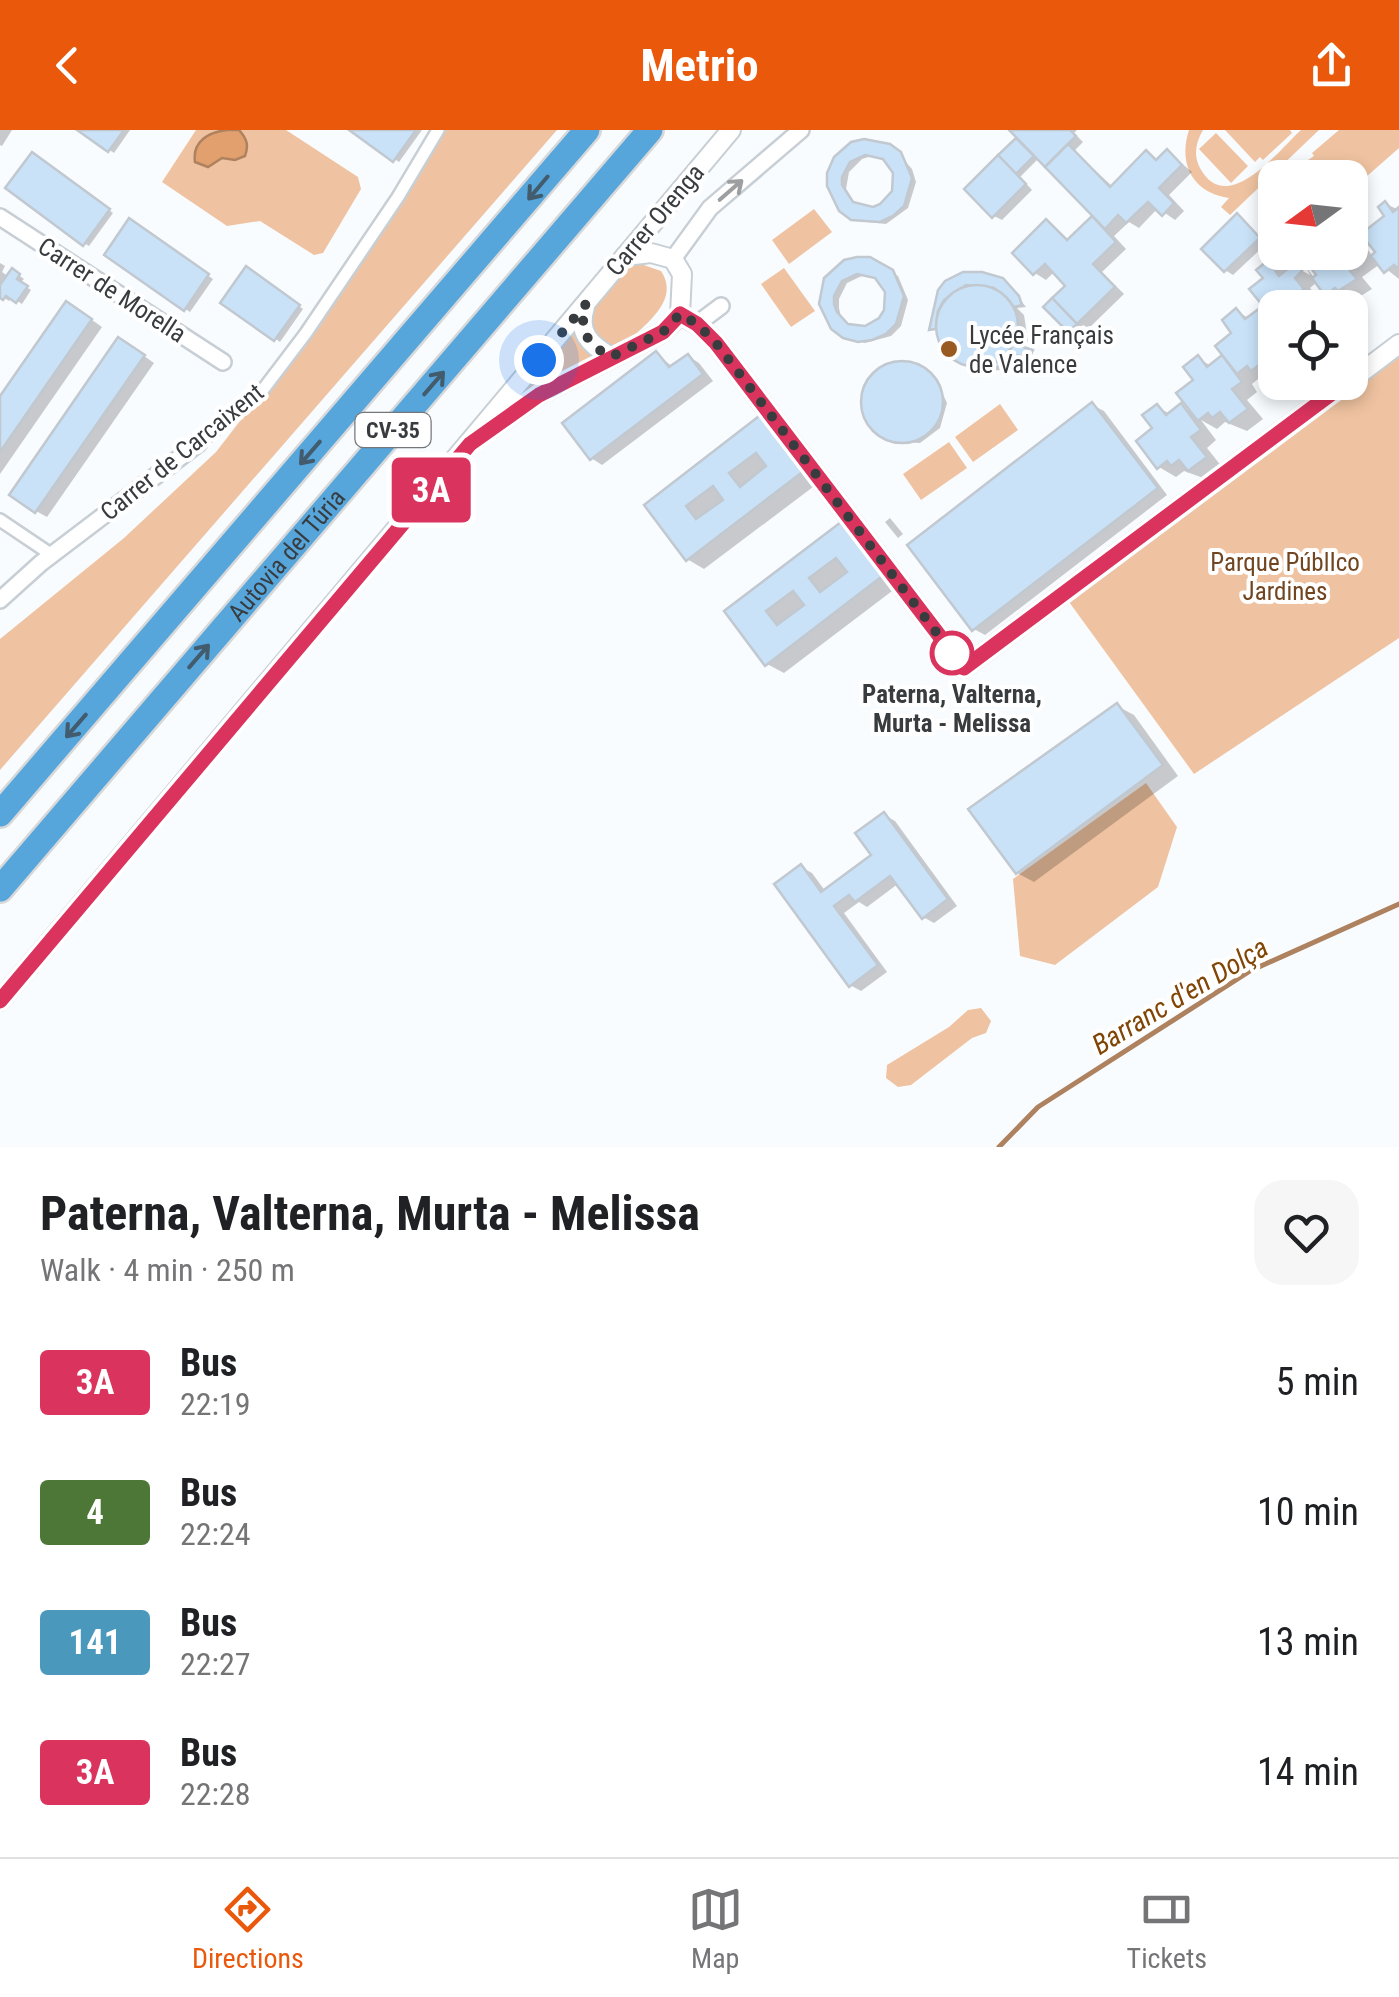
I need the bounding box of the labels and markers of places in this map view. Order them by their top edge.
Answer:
place label: Lycée Français de Valence [969,321,1114,379]
marker: Lycée Français de Valence [938,338,960,360]
marker: Paterna, Valterna, Murta - Melissa [931,632,973,674]
place label: Paterna, Valterna, Murta - Melissa [862,680,1042,738]

